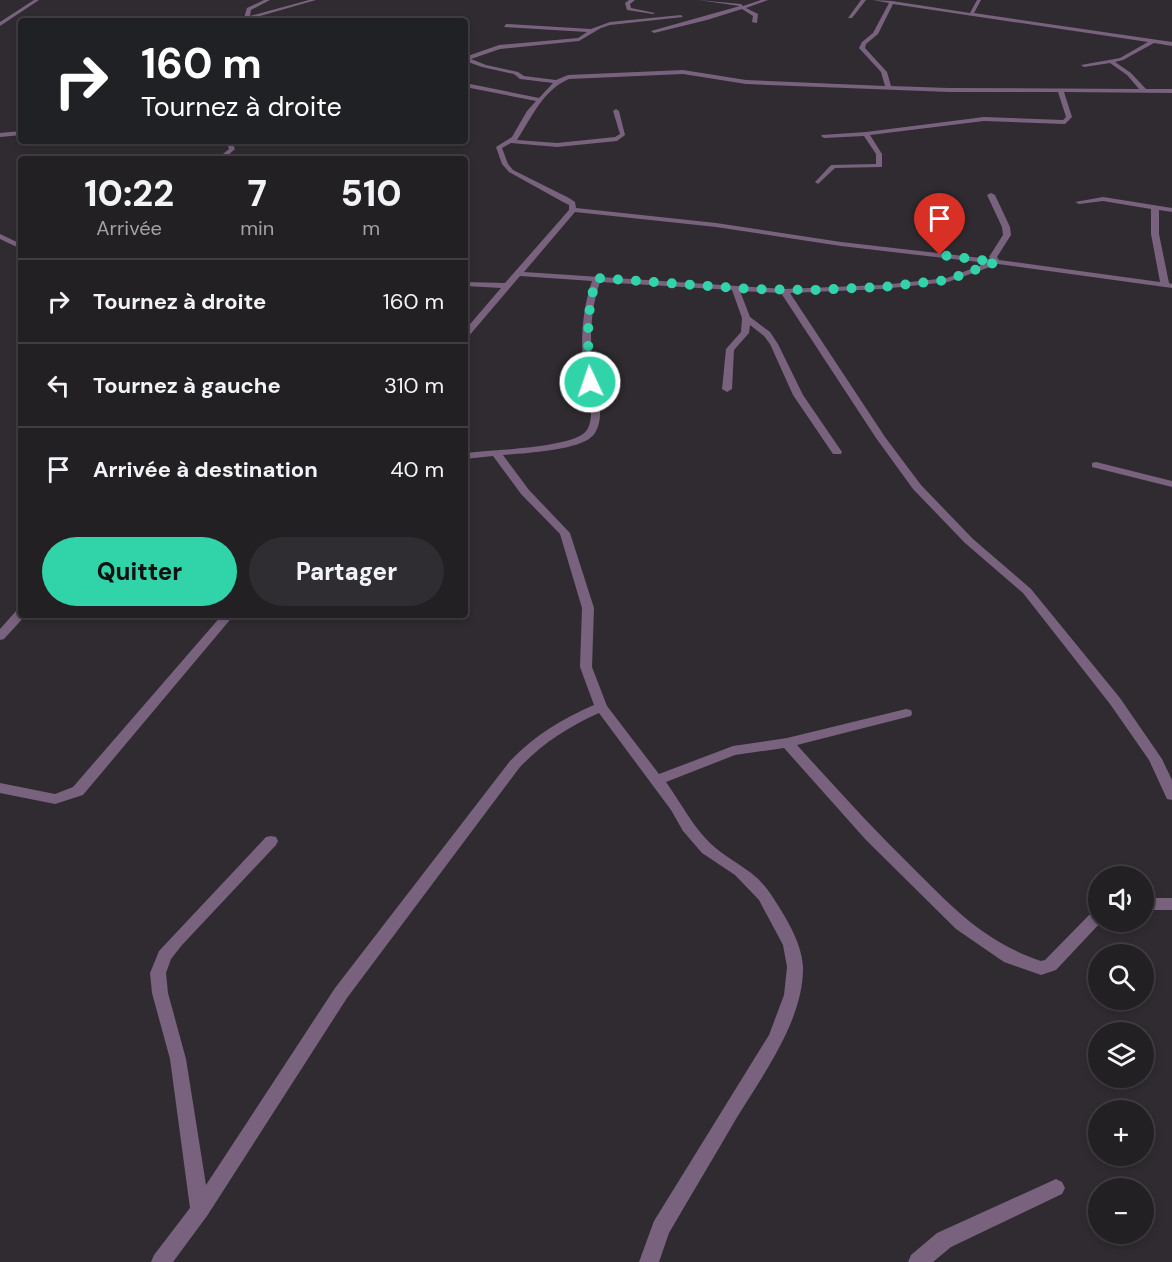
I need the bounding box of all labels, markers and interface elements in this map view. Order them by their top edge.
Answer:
text: 160 m [141,36,262,91]
icon: right [42,42,120,120]
text: Tournez à droite [141,89,342,124]
text: 10:22 [84,170,174,217]
text: 7 [248,170,267,217]
text: 510 [341,170,402,217]
pin [914,193,965,255]
icon: arrive [923,202,956,235]
text: Arrivée [96,215,162,241]
text: min [240,215,274,241]
text: m [362,215,380,241]
icon: right [42,285,75,318]
text: Tournez à droite [93,287,266,316]
text: 160 m [383,287,444,316]
position arrow [558,350,622,414]
icon: left [42,369,75,402]
text: Tournez à gauche [93,371,281,400]
text: 310 m [384,371,444,400]
icon: arrive [42,453,75,486]
text: Arrivée à destination [93,455,318,484]
text: 40 m [390,455,444,484]
button: Quitter [42,537,237,606]
button: Partager [249,537,444,606]
map controls [1088,866,1154,1244]
button: sound [1088,866,1154,932]
button: search [1088,944,1154,1010]
button: layers [1088,1022,1154,1088]
button: + [1088,1100,1154,1166]
button: − [1088,1178,1154,1244]

